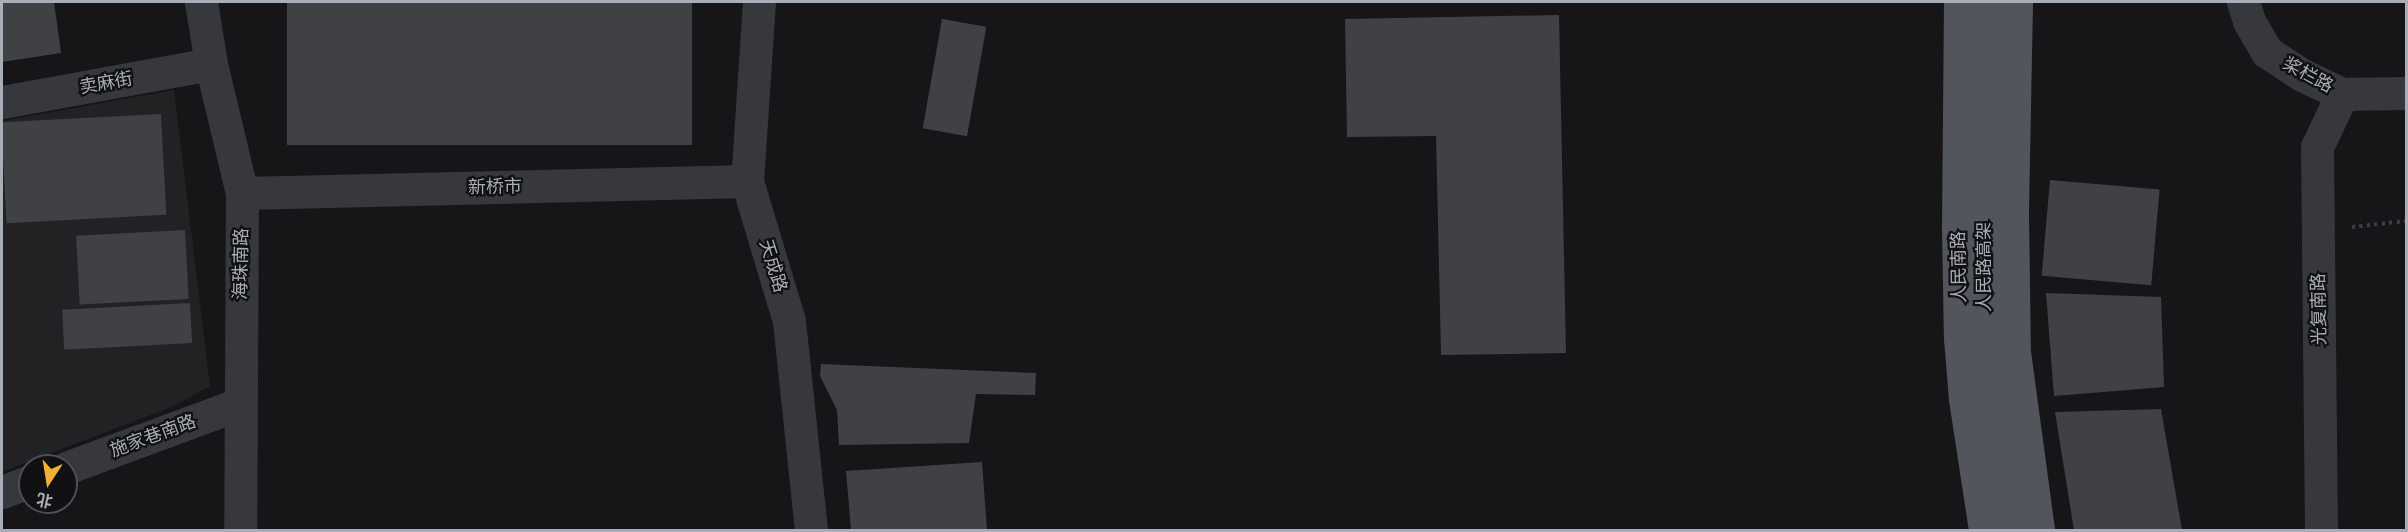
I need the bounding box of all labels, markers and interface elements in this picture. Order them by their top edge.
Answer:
street label: 桨栏路 [2279,53,2337,97]
street label: 卖麻街 [78,68,134,98]
street label: 新桥市 [468,176,522,198]
street label: 人民路高架 [1973,222,1995,312]
street label: 海珠南路 [230,228,252,300]
street label: 人民南路 [1948,231,1970,303]
street label: 天成路 [755,237,791,295]
street label: 光复南路 [2308,273,2330,345]
street label: 施家巷南路 [107,410,199,462]
north arrow [18,454,78,514]
text: 北 [35,489,54,511]

